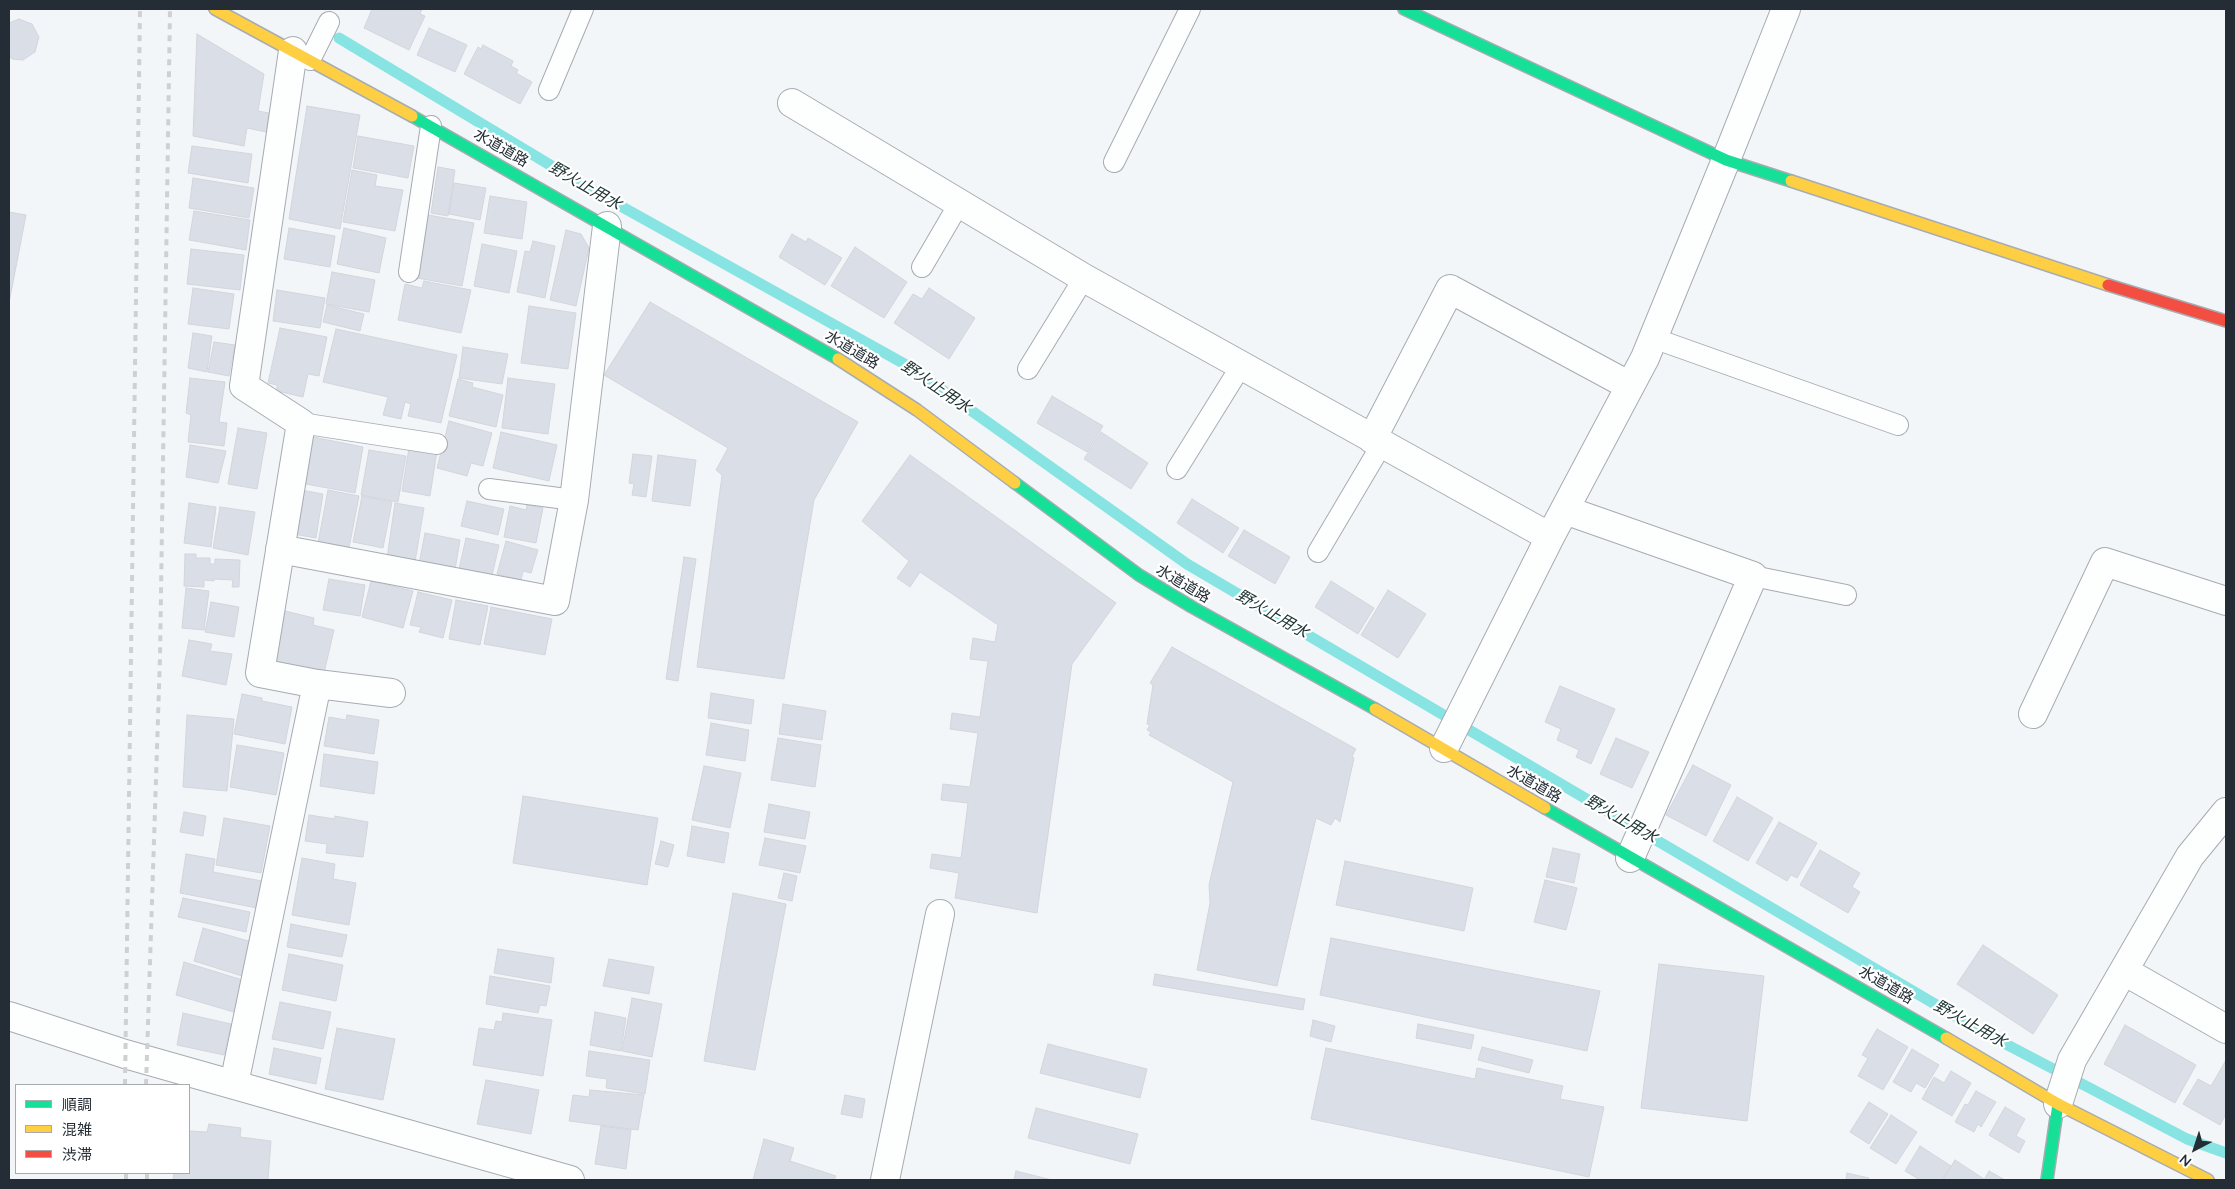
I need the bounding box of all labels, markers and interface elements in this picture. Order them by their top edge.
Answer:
street label: 水道道路 [471,125,531,171]
water label: 野火止用水 [546,158,624,214]
street label: 水道道路 [822,327,882,373]
water label: 野火止用水 [897,357,975,417]
street label: 水道道路 [1153,561,1213,607]
water label: 野火止用水 [1233,586,1311,642]
street label: 水道道路 [1504,761,1564,807]
water label: 野火止用水 [1582,791,1660,847]
street label: 水道道路 [1856,962,1916,1008]
water label: 野火止用水 [1930,996,2010,1052]
legend [15,1084,190,1174]
text: 順調 [62,1095,92,1114]
text: 混雑 [62,1120,92,1139]
north arrow [2170,1124,2220,1174]
text: 渋滞 [62,1145,92,1164]
text: N [2176,1150,2195,1171]

